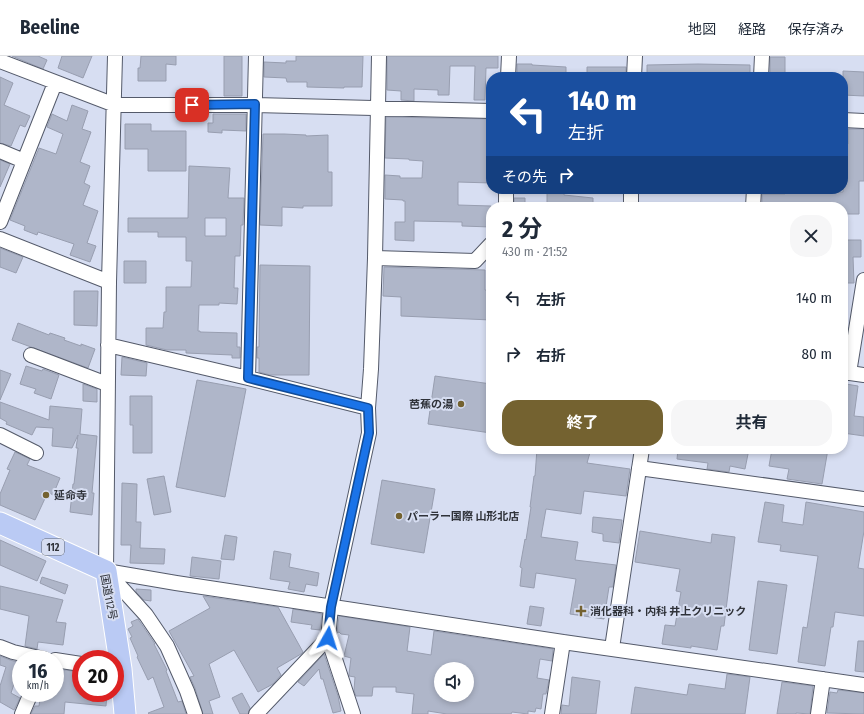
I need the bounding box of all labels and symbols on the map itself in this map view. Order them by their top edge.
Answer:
pin [175,88,209,122]
place label: 芭蕉の湯 [409,398,453,411]
marker: 芭蕉の湯 [456,399,466,409]
place label: 延命寺 [54,489,87,502]
marker: 延命寺 [41,490,51,500]
place label: パーラー国際 山形北店 [407,510,519,523]
marker: パーラー国際 山形北店 [394,511,404,521]
road number: 112 [42,539,64,555]
street label: 国道112号 [98,573,119,621]
marker: 消化器科・内科 井上クリニック [575,605,587,617]
place label: 消化器科・内科 井上クリニック [590,605,746,618]
position arrow [307,617,349,659]
speed limit sign: 20 [72,650,124,702]

